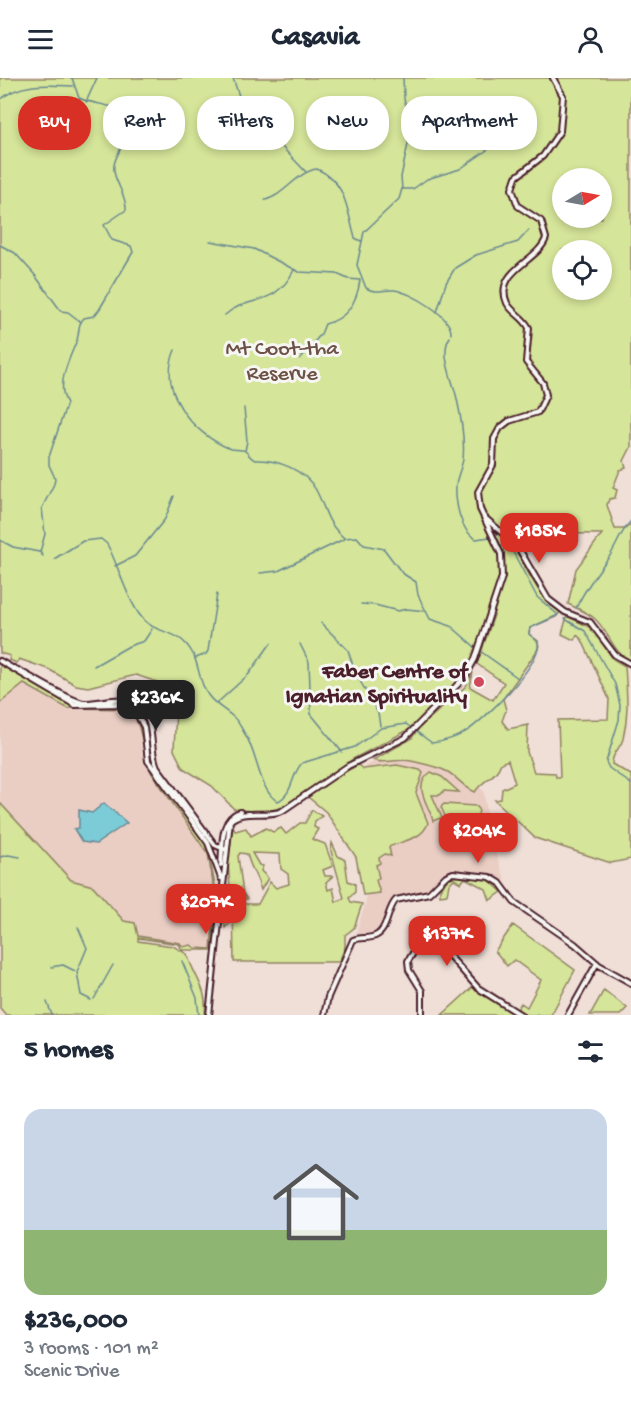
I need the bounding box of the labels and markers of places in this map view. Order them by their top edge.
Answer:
pin: $185K [497,513,581,564]
place label: Faber Centre of Ignatian Spirituality [286,660,469,711]
marker: Faber Centre of Ignatian Spirituality [472,675,486,689]
pin: $236K [114,680,198,731]
pin: $204K [436,813,520,864]
pin: $207K [164,884,248,935]
pin: $137K [405,916,489,967]

